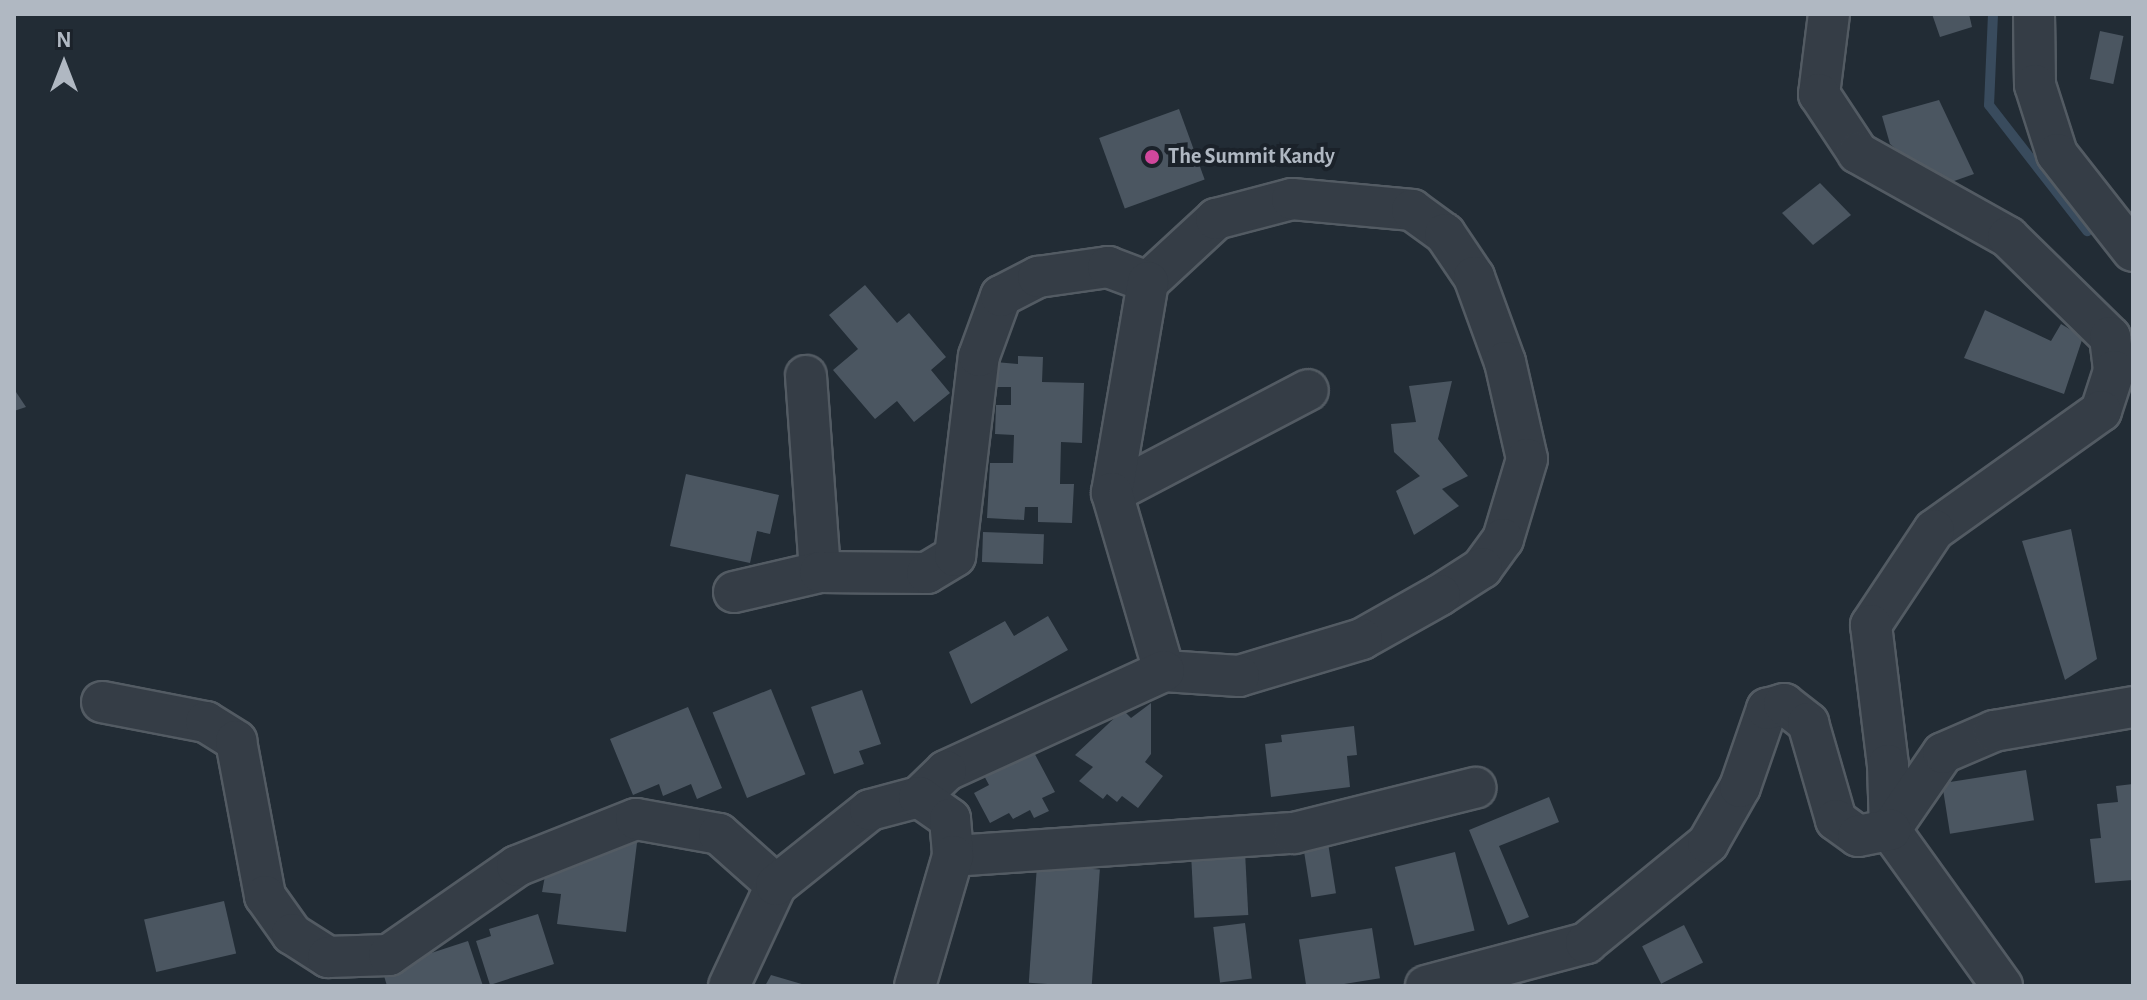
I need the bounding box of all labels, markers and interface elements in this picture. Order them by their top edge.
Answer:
north arrow [24,24,104,104]
text: N [56,29,72,51]
place label: The Summit Kandy [1168,144,1335,170]
marker: The Summit Kandy [1143,148,1161,166]

